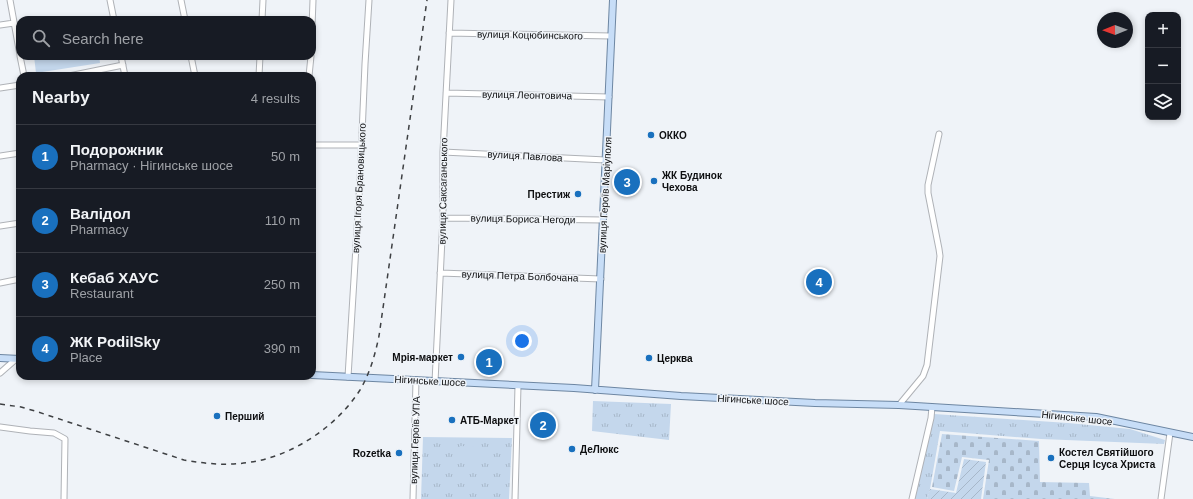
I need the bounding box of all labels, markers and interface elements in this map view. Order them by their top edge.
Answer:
north arrow [1097,12,1133,48]
map controls [1145,12,1181,120]
button: + [1145,12,1181,48]
search box [16,16,316,60]
icon: search [30,27,52,49]
street label: вулиця Коцюбинського [477,29,583,41]
text: Search here [62,30,144,47]
button: − [1145,48,1181,84]
button: layers [1145,84,1181,120]
text: Nearby [32,88,90,107]
street label: вулиця Леонтовича [482,89,573,101]
text: 4 results [251,91,300,106]
street label: вулиця Ігоря Брановицького [350,122,368,253]
marker: ОККО [646,130,656,140]
place label: ОККО [659,130,687,141]
street label: вулиця Саксаганського [437,137,449,245]
street label: вулиця Героїв Маріуполя [596,137,614,253]
text: Подорожник [70,141,163,158]
text: 1 [41,149,49,164]
text: 50 m [271,149,300,164]
street label: вулиця Павлова [487,149,563,163]
text: Pharmacy · Нігинське шосе [70,158,233,173]
pin: 3 [614,167,640,197]
place label: ЖК Будинок Чехова [661,170,723,193]
marker: ЖК Будинок Чехова [649,176,659,186]
place label: Престиж [528,189,571,200]
marker: Престиж [573,189,583,199]
text: Валідол [70,205,131,222]
text: 2 [41,213,49,228]
text: 110 m [265,213,300,228]
street label: вулиця Бориса Негоди [471,213,575,225]
text: Pharmacy [70,222,129,237]
pin: 4 [806,267,832,297]
street label: вулиця Петра Болбочана [461,268,579,284]
text: Кебаб ХАУС [70,269,159,286]
text: 3 [41,277,49,292]
text: 250 m [264,277,300,292]
text: Restaurant [70,286,134,301]
your location [512,331,532,351]
text: ЖК PodilSky [70,333,160,350]
text: 4 [41,341,49,356]
text: 390 m [264,341,300,356]
pin: 1 [476,347,502,377]
text: Place [70,350,103,365]
place label: Мрія-маркет [392,352,453,363]
marker: Мрія-маркет [456,352,466,362]
marker: Церква [644,353,654,363]
place label: Церква [657,353,693,364]
street label: Нігинське шосе [394,374,466,388]
street label: Нігинське шосе [717,393,789,407]
street label: вулиця Героїв УПА [408,396,422,484]
street label: Нігинське шосе [1041,409,1114,427]
pin: 2 [530,410,556,440]
marker: Перший [212,411,222,421]
place label: Перший [225,411,265,422]
marker: АТБ-Маркет [447,415,457,425]
place label: АТБ-Маркет [460,415,519,426]
marker: ДеЛюкс [567,444,577,454]
place label: ДеЛюкс [580,444,619,455]
place label: Костел Святійшого Серця Ісуса Христа [1059,447,1156,470]
place label: Rozetka [353,448,391,459]
marker: Rozetka [394,448,404,458]
marker: Костел Святійшого Серця Ісуса Христа [1046,453,1056,463]

